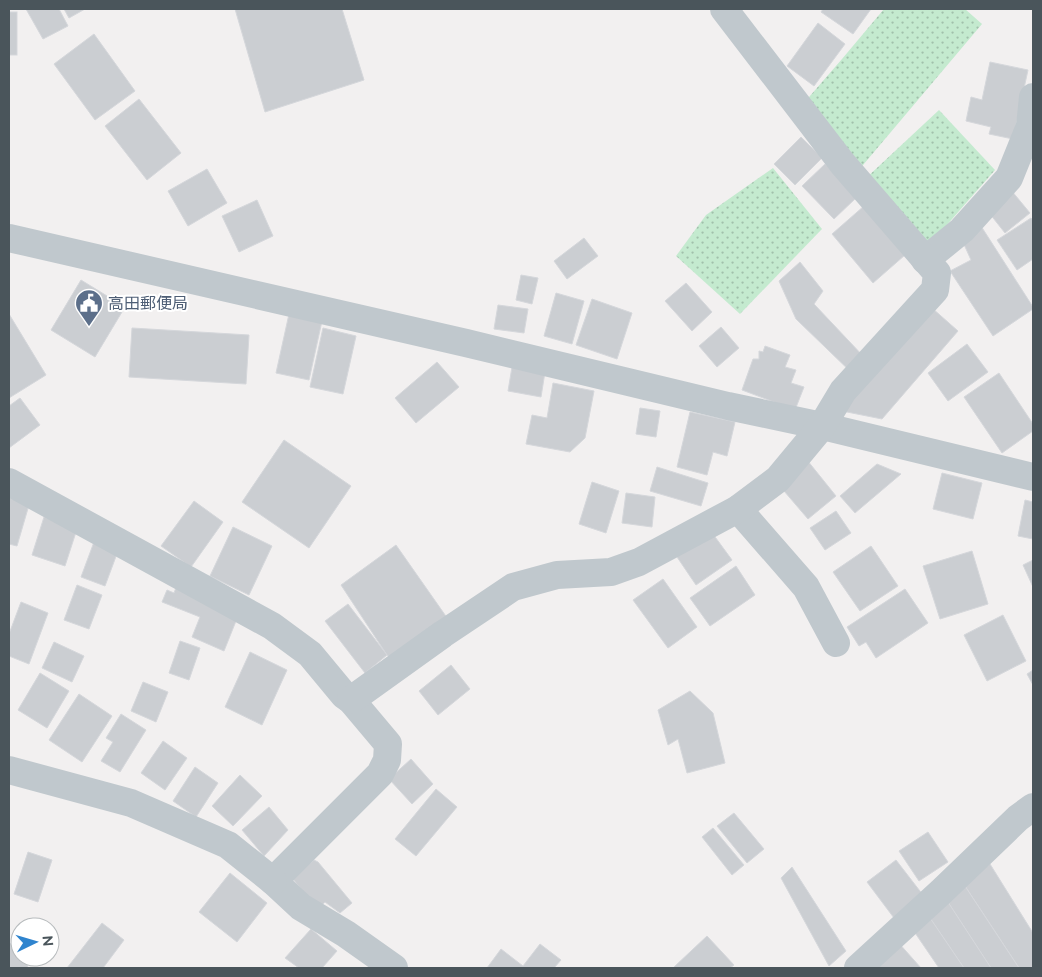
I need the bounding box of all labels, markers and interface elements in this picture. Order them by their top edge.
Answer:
public building icon: 高田郵便局 [74,288,104,327]
place label: 高田郵便局 [108,294,188,313]
north arrow [10,917,60,967]
text: N [40,935,56,947]

